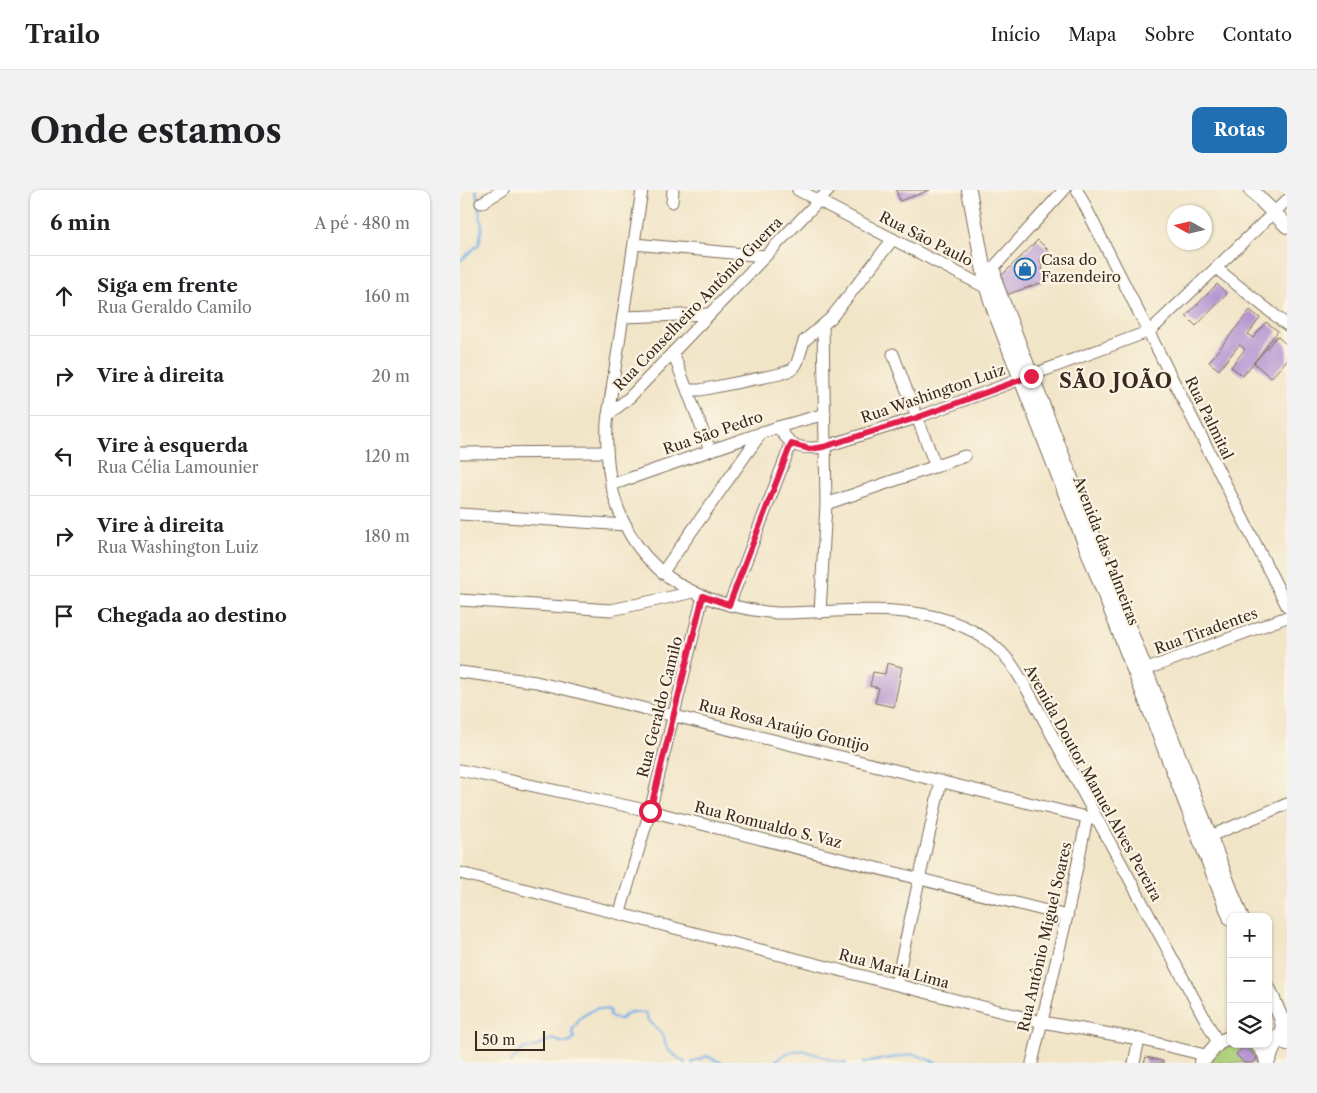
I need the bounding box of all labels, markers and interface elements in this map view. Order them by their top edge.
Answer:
text: Trailo [25,20,100,49]
text: Início [991,24,1040,46]
text: Mapa [1068,24,1116,46]
text: Sobre [1144,24,1195,46]
text: Contato [1223,24,1292,46]
button: Rotas [1192,107,1287,153]
text: Onde estamos [30,109,282,152]
north arrow [1167,205,1212,250]
street label: Rua São Paulo [876,207,976,270]
text: 6 min [50,210,111,235]
text: A pé · 480 m [315,213,410,233]
street label: Rua Conselheiro Antônio Guerra [609,213,786,395]
place label: Casa do Fazendeiro [1041,250,1121,286]
shop icon: Casa do Fazendeiro [1013,257,1037,281]
text: Siga em frente [97,274,238,297]
icon: ahead [50,282,78,310]
text: 160 m [365,286,410,306]
text: Rua Geraldo Camilo [97,297,252,317]
street label: Rua Washington Luiz [858,360,1008,427]
icon: right [50,362,78,390]
text: Vire à direita [97,364,224,387]
route end [1020,365,1043,388]
text: 20 m [371,366,410,386]
district label: SÃO JOÃO [1059,368,1173,393]
street label: Rua Palmital [1181,373,1238,463]
street label: Rua São Pedro [660,407,765,458]
text: Vire à esquerda [97,434,248,457]
icon: left [50,442,78,470]
text: 120 m [365,446,410,466]
text: Rua Célia Lamounier [97,457,259,477]
street label: Avenida das Palmeiras [1069,473,1144,628]
text: Vire à direita [97,514,224,537]
icon: right [50,522,78,550]
text: 180 m [364,526,410,546]
text: Rua Washington Luiz [97,537,259,557]
icon: arrive [50,602,78,630]
street label: Rua Tiradentes [1152,603,1260,658]
text: Chegada ao destino [97,604,287,627]
street label: Rua Geraldo Camilo [633,634,686,780]
street label: Avenida Doutor Manuel Alves Pereira [1020,660,1167,904]
street label: Rua Rosa Araújo Gontijo [697,695,872,756]
street label: Rua Romualdo S. Vaz [692,797,844,852]
route start [639,800,662,823]
street label: Rua Antônio Miguel Soares [1013,840,1076,1034]
map controls [1227,913,1272,1048]
button: + [1227,913,1272,958]
street label: Rua Maria Lima [837,945,952,992]
button: − [1227,958,1272,1003]
button: layers [1227,1003,1272,1048]
scale bar [475,1028,545,1051]
text: 50 m [482,1031,515,1049]

